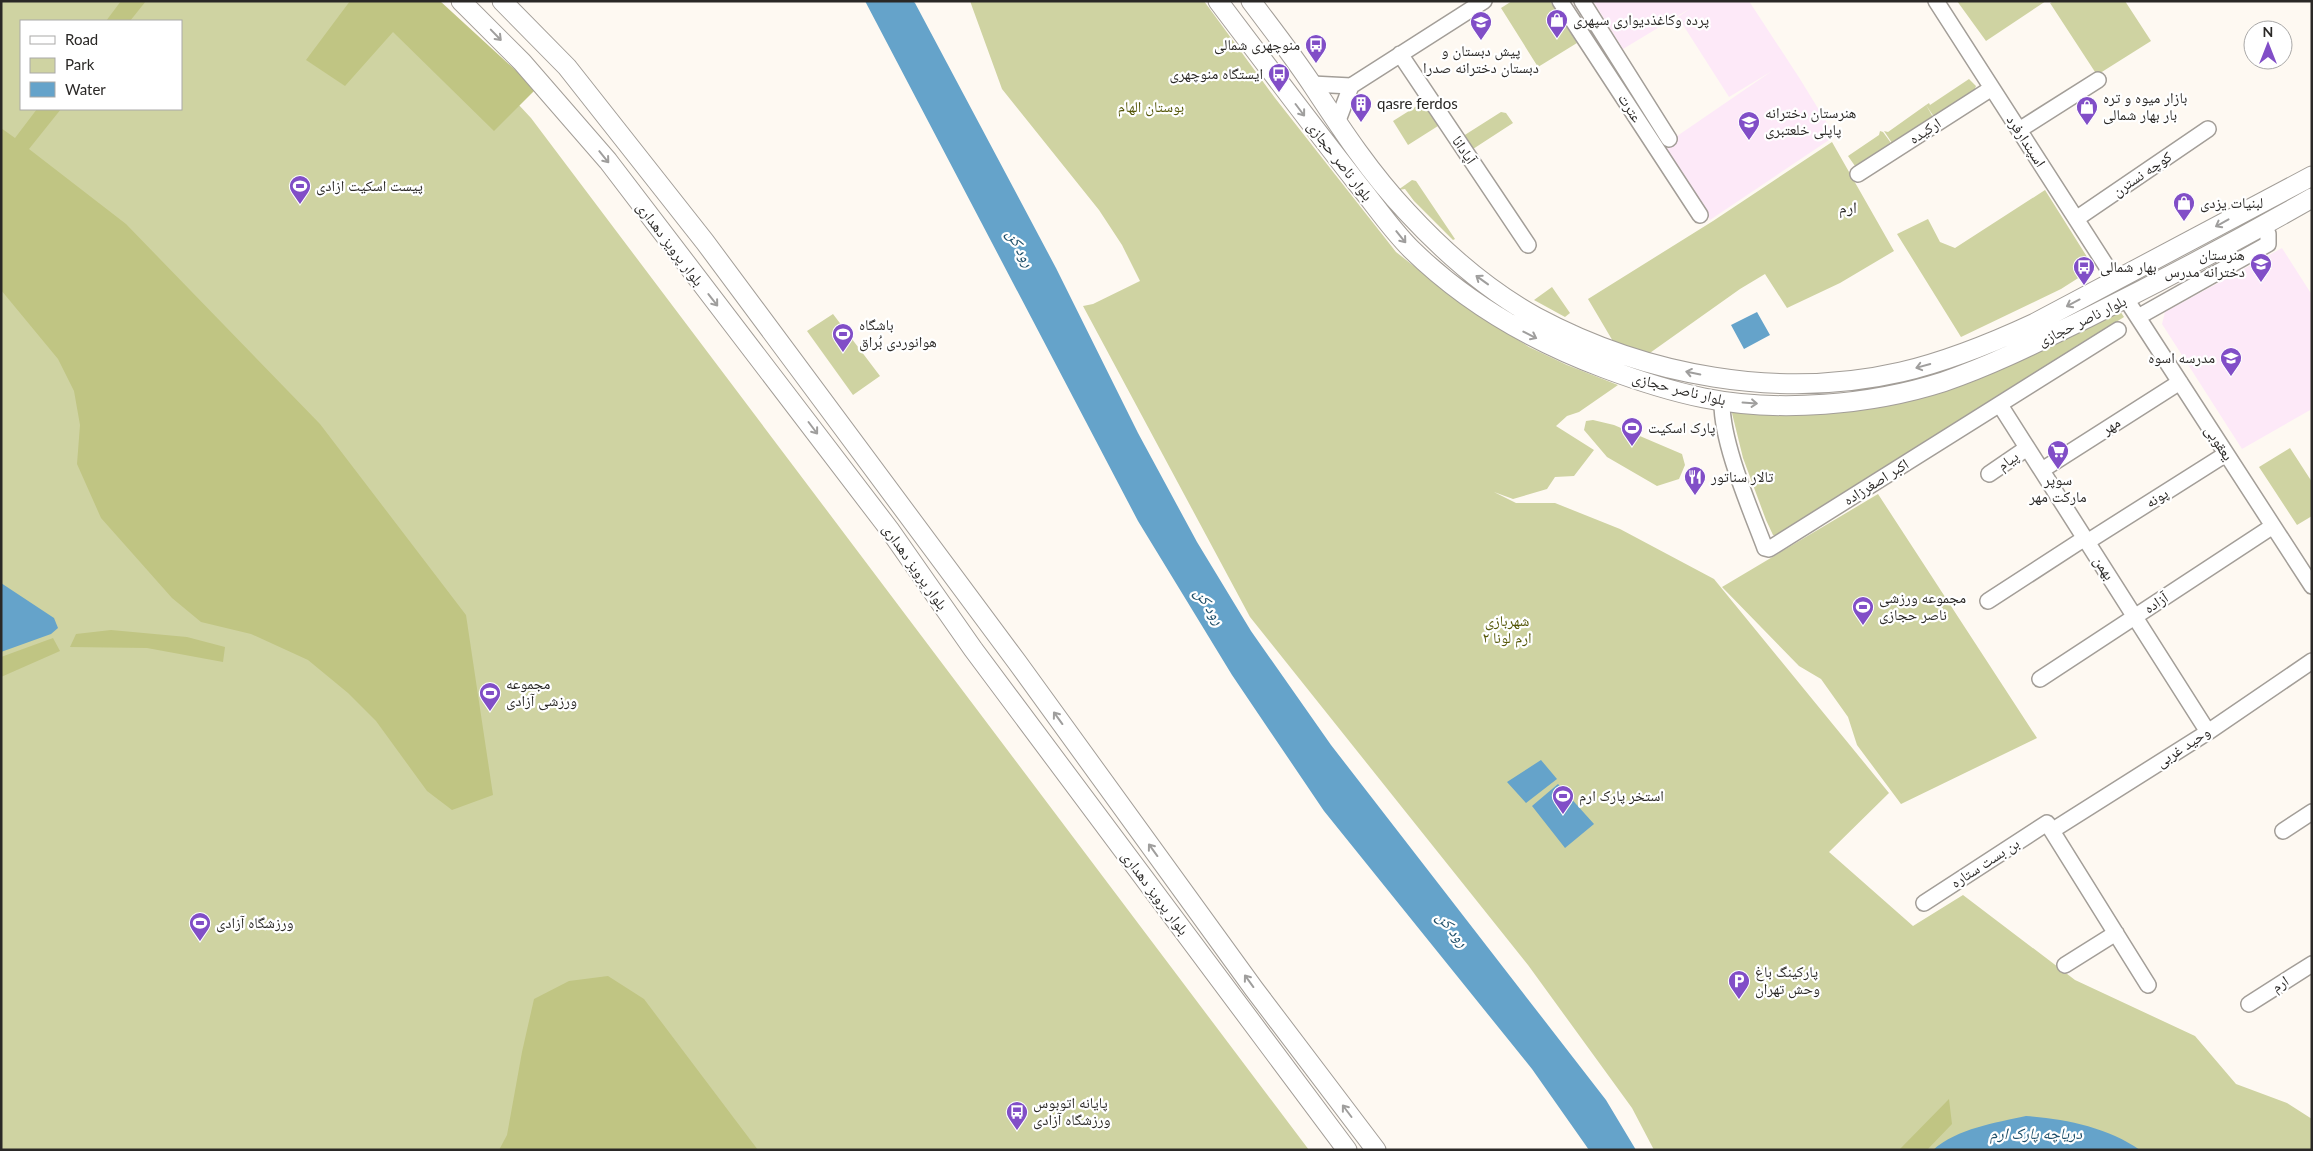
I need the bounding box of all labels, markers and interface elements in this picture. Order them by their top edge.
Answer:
shop icon: پرده وکاغذدیواری سپهری [1545,8,1569,39]
school or university icon: پیش دبستان و دبستان دخترانه صدرا [1469,10,1493,41]
place label: پرده وکاغذدیواری سپهری [1573,10,1709,30]
legend [20,20,182,110]
north arrow [2243,20,2293,70]
text: N [2263,23,2273,40]
one-way arrow [490,29,502,41]
text: Road [65,30,98,48]
bus stop icon: منوچهری شمالی [1304,33,1328,64]
place label: منوچهری شمالی [1214,35,1300,55]
place label: پیش دبستان و دبستان دخترانه صدرا [1423,41,1539,78]
text: Park [65,55,95,73]
bus stop icon: ایستگاه منوچهری [1267,62,1291,93]
place label: ایستگاه منوچهری [1169,64,1263,84]
text: Water [65,80,106,98]
place label: بازار میوه و تره بار بهار شمالی [2103,88,2187,125]
street label: عترت [1614,90,1647,126]
building icon: qasre ferdos [1349,92,1373,123]
place label: qasre ferdos [1377,94,1458,112]
shop icon: بازار میوه و تره بار بهار شمالی [2075,95,2099,126]
park label: بوستان الهام [1118,97,1184,117]
one-way arrow [1295,103,1305,117]
place label: هنرستان دخترانه پاپلی خلعتبری [1765,103,1856,140]
school or university icon: هنرستان دخترانه پاپلی خلعتبری [1737,110,1761,141]
street label: اسپندارفرد [2002,111,2050,170]
street label: ارکیده [1905,113,1944,148]
street label: بلوار ناصر حجازی [1303,117,1377,205]
street label: آپادانا [1448,132,1481,169]
street label: کوچه نسترن [2108,147,2176,201]
one-way arrow [598,150,609,163]
sports icon: پیست اسکیت ازادی [288,174,312,205]
place label: پیست اسکیت ازادی [316,176,423,196]
shop icon: لبنیات یزدی [2172,191,2196,222]
place label: لبنیات یزدی [2200,193,2263,213]
district label: ارم [1839,197,1857,218]
street label: بلوار پرویز دهداری [632,198,708,290]
one-way arrow [2215,219,2230,228]
water label: رود کن [1002,226,1039,271]
one-way arrow [1395,231,1406,244]
place label: هنرستان دخترانه مدرس [2165,245,2245,282]
school or university icon: هنرستان دخترانه مدرس [2249,252,2273,283]
bus stop icon: بهار شمالی [2072,255,2096,286]
place label: بهار شمالی [2100,257,2157,277]
one-way arrow [1475,275,1489,285]
street label: بلوار ناصر حجازی [2034,291,2130,351]
one-way arrow [708,293,719,306]
one-way arrow [2065,298,2080,308]
place label: باشگاه هوانوردی بُراق [859,315,937,352]
sports icon: باشگاه هوانوردی بُراق [831,322,855,353]
one-way arrow [1522,330,1537,340]
school or university icon: مدرسه اسوه [2219,346,2243,377]
place label: مدرسه اسوه [2148,348,2215,367]
one-way arrow [1916,362,1932,371]
street label: بلوار ناصر حجازی [1630,368,1728,410]
one-way arrow [1685,368,1701,377]
one-way arrow [1742,398,1758,408]
street label: مهر [2097,412,2124,439]
sports icon: پارک اسکیت [1620,416,1644,447]
place label: پارک اسکیت [1648,418,1715,437]
one-way arrow [808,421,818,435]
street label: یعقوبی [2200,421,2238,465]
supermarket icon: سوپر مارکت مهر [2046,439,2070,470]
street label: پیام [1993,447,2023,475]
street label: اکبر اصغرزاده [1840,454,1912,509]
restaurant icon: تالار سناتور [1683,465,1707,496]
place label: تالار سناتور [1710,467,1774,486]
place label: سوپر مارکت مهر [2028,470,2087,506]
street label: پونه [2142,483,2172,512]
street label: بلوار پرویز دهداری [878,520,952,614]
street label: بهمن [2089,552,2119,584]
water label: رود کن [1190,584,1229,629]
street label: آزاده [2140,587,2172,617]
place label: مجموعه ورزشی ناصر حجازی [1879,588,1966,625]
sports icon: مجموعه ورزشی ناصر حجازی [1851,595,1875,626]
park label: شهربازی ارم لونا ۲ [1482,611,1532,648]
place label: مجموعه ورزشی آزادی [506,674,577,711]
sports icon: مجموعه ورزشی آزادی [478,681,502,712]
one-way arrow [1053,711,1063,725]
street label: وحید غربی [2152,722,2214,772]
sports icon: استخر پارک ارم [1551,784,1575,815]
place label: استخر پارک ارم [1579,786,1664,806]
street label: بن بست ستاره [1947,833,2023,893]
one-way arrow [1148,843,1158,857]
street label: بلوار پرویز دهداری [1117,847,1193,939]
water label: رود کن [1432,907,1473,951]
sports icon: ورزشگاه آزادی [188,911,212,942]
place label: ورزشگاه آزادی [216,913,294,933]
place label: پارکینگ باغ وحش تهران [1755,962,1820,999]
parking icon: پارکینگ باغ وحش تهران [1727,969,1751,1000]
street label: ارم [2268,971,2292,997]
one-way arrow [1244,974,1254,988]
place label: پایانه اتوبوس ورزشگاه آزادی [1033,1093,1111,1130]
bus stop icon: پایانه اتوبوس ورزشگاه آزادی [1005,1100,1029,1131]
one-way arrow [1342,1104,1352,1118]
water label: دریاچه پارک ارم [1990,1123,2083,1144]

